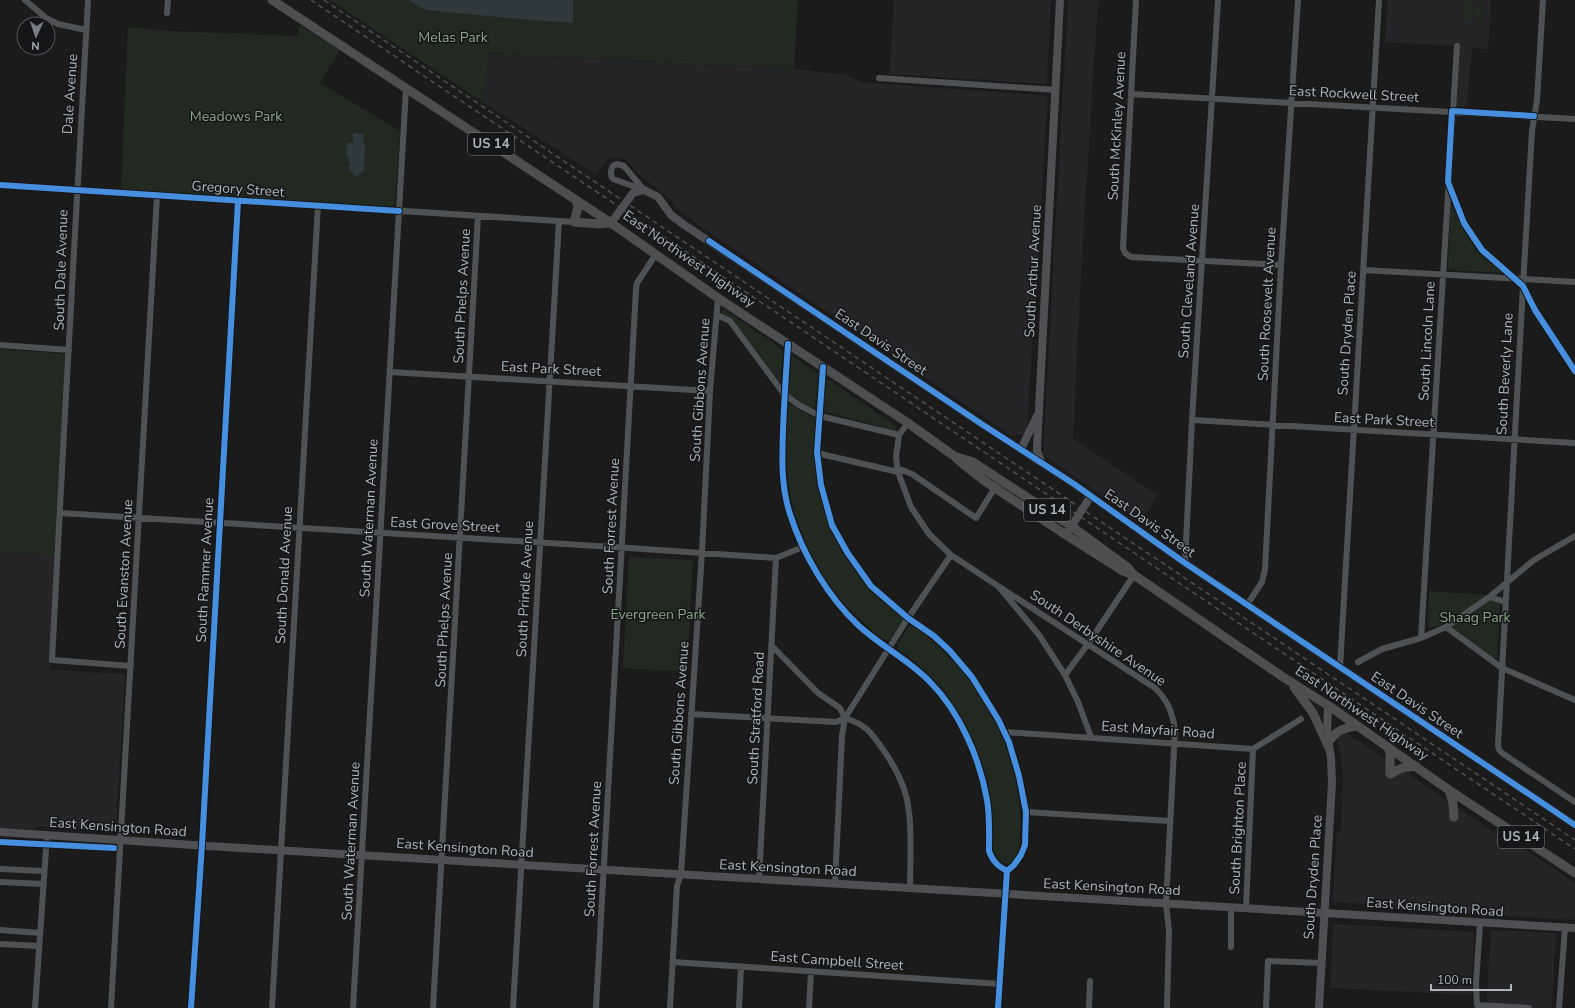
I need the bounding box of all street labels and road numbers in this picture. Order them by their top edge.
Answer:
street label: South McKinley Avenue [1104,51,1130,201]
street label: Dale Avenue [58,53,82,135]
street label: East Rockwell Street [1289,81,1420,107]
road number: US 14 [468,133,514,155]
street label: Gregory Street [191,176,285,202]
street label: South Cleveland Avenue [1174,203,1204,359]
street label: South Arthur Avenue [1020,204,1046,338]
street label: East Northwest Highway [619,206,760,312]
street label: South Dale Avenue [49,209,73,331]
street label: South Roosevelt Avenue [1253,226,1281,382]
street label: South Phelps Avenue [449,228,475,364]
street label: South Dryden Place [1333,270,1361,396]
street label: South Lincoln Lane [1414,281,1440,401]
street label: East Davis Street [831,304,931,380]
street label: South Beverly Lane [1492,312,1518,436]
street label: South Gibbons Avenue [685,317,715,463]
street label: East Park Street [500,357,602,381]
street label: East Park Street [1333,408,1435,432]
street label: South Waterman Avenue [355,438,383,598]
street label: South Forrest Avenue [598,458,624,594]
street label: East Davis Street [1101,484,1199,562]
street label: South Rammer Avenue [192,497,218,643]
street label: South Evanston Avenue [111,499,137,649]
road number: US 14 [1024,499,1070,521]
street label: South Donald Avenue [271,506,297,644]
street label: East Grove Street [390,513,500,537]
street label: South Prindle Avenue [512,520,538,658]
street label: South Phelps Avenue [431,552,457,688]
street label: South Derbyshire Avenue [1026,585,1170,691]
street label: South Gibbons Avenue [664,640,694,786]
street label: South Stratford Road [743,651,769,785]
street label: East Northwest Highway [1291,661,1433,765]
street label: East Davis Street [1367,667,1467,743]
street label: East Mayfair Road [1101,717,1215,743]
street label: South Waterman Avenue [337,761,365,921]
street label: South Brighton Place [1225,761,1251,895]
street label: South Forrest Avenue [580,781,606,917]
street label: East Kensington Road [49,813,187,841]
street label: South Dryden Place [1299,814,1327,940]
road number: US 14 [1498,826,1544,848]
street label: East Kensington Road [396,834,534,862]
street label: East Kensington Road [719,855,857,881]
street label: East Kensington Road [1043,874,1181,900]
street label: East Kensington Road [1366,893,1504,921]
street label: East Campbell Street [770,947,904,975]

